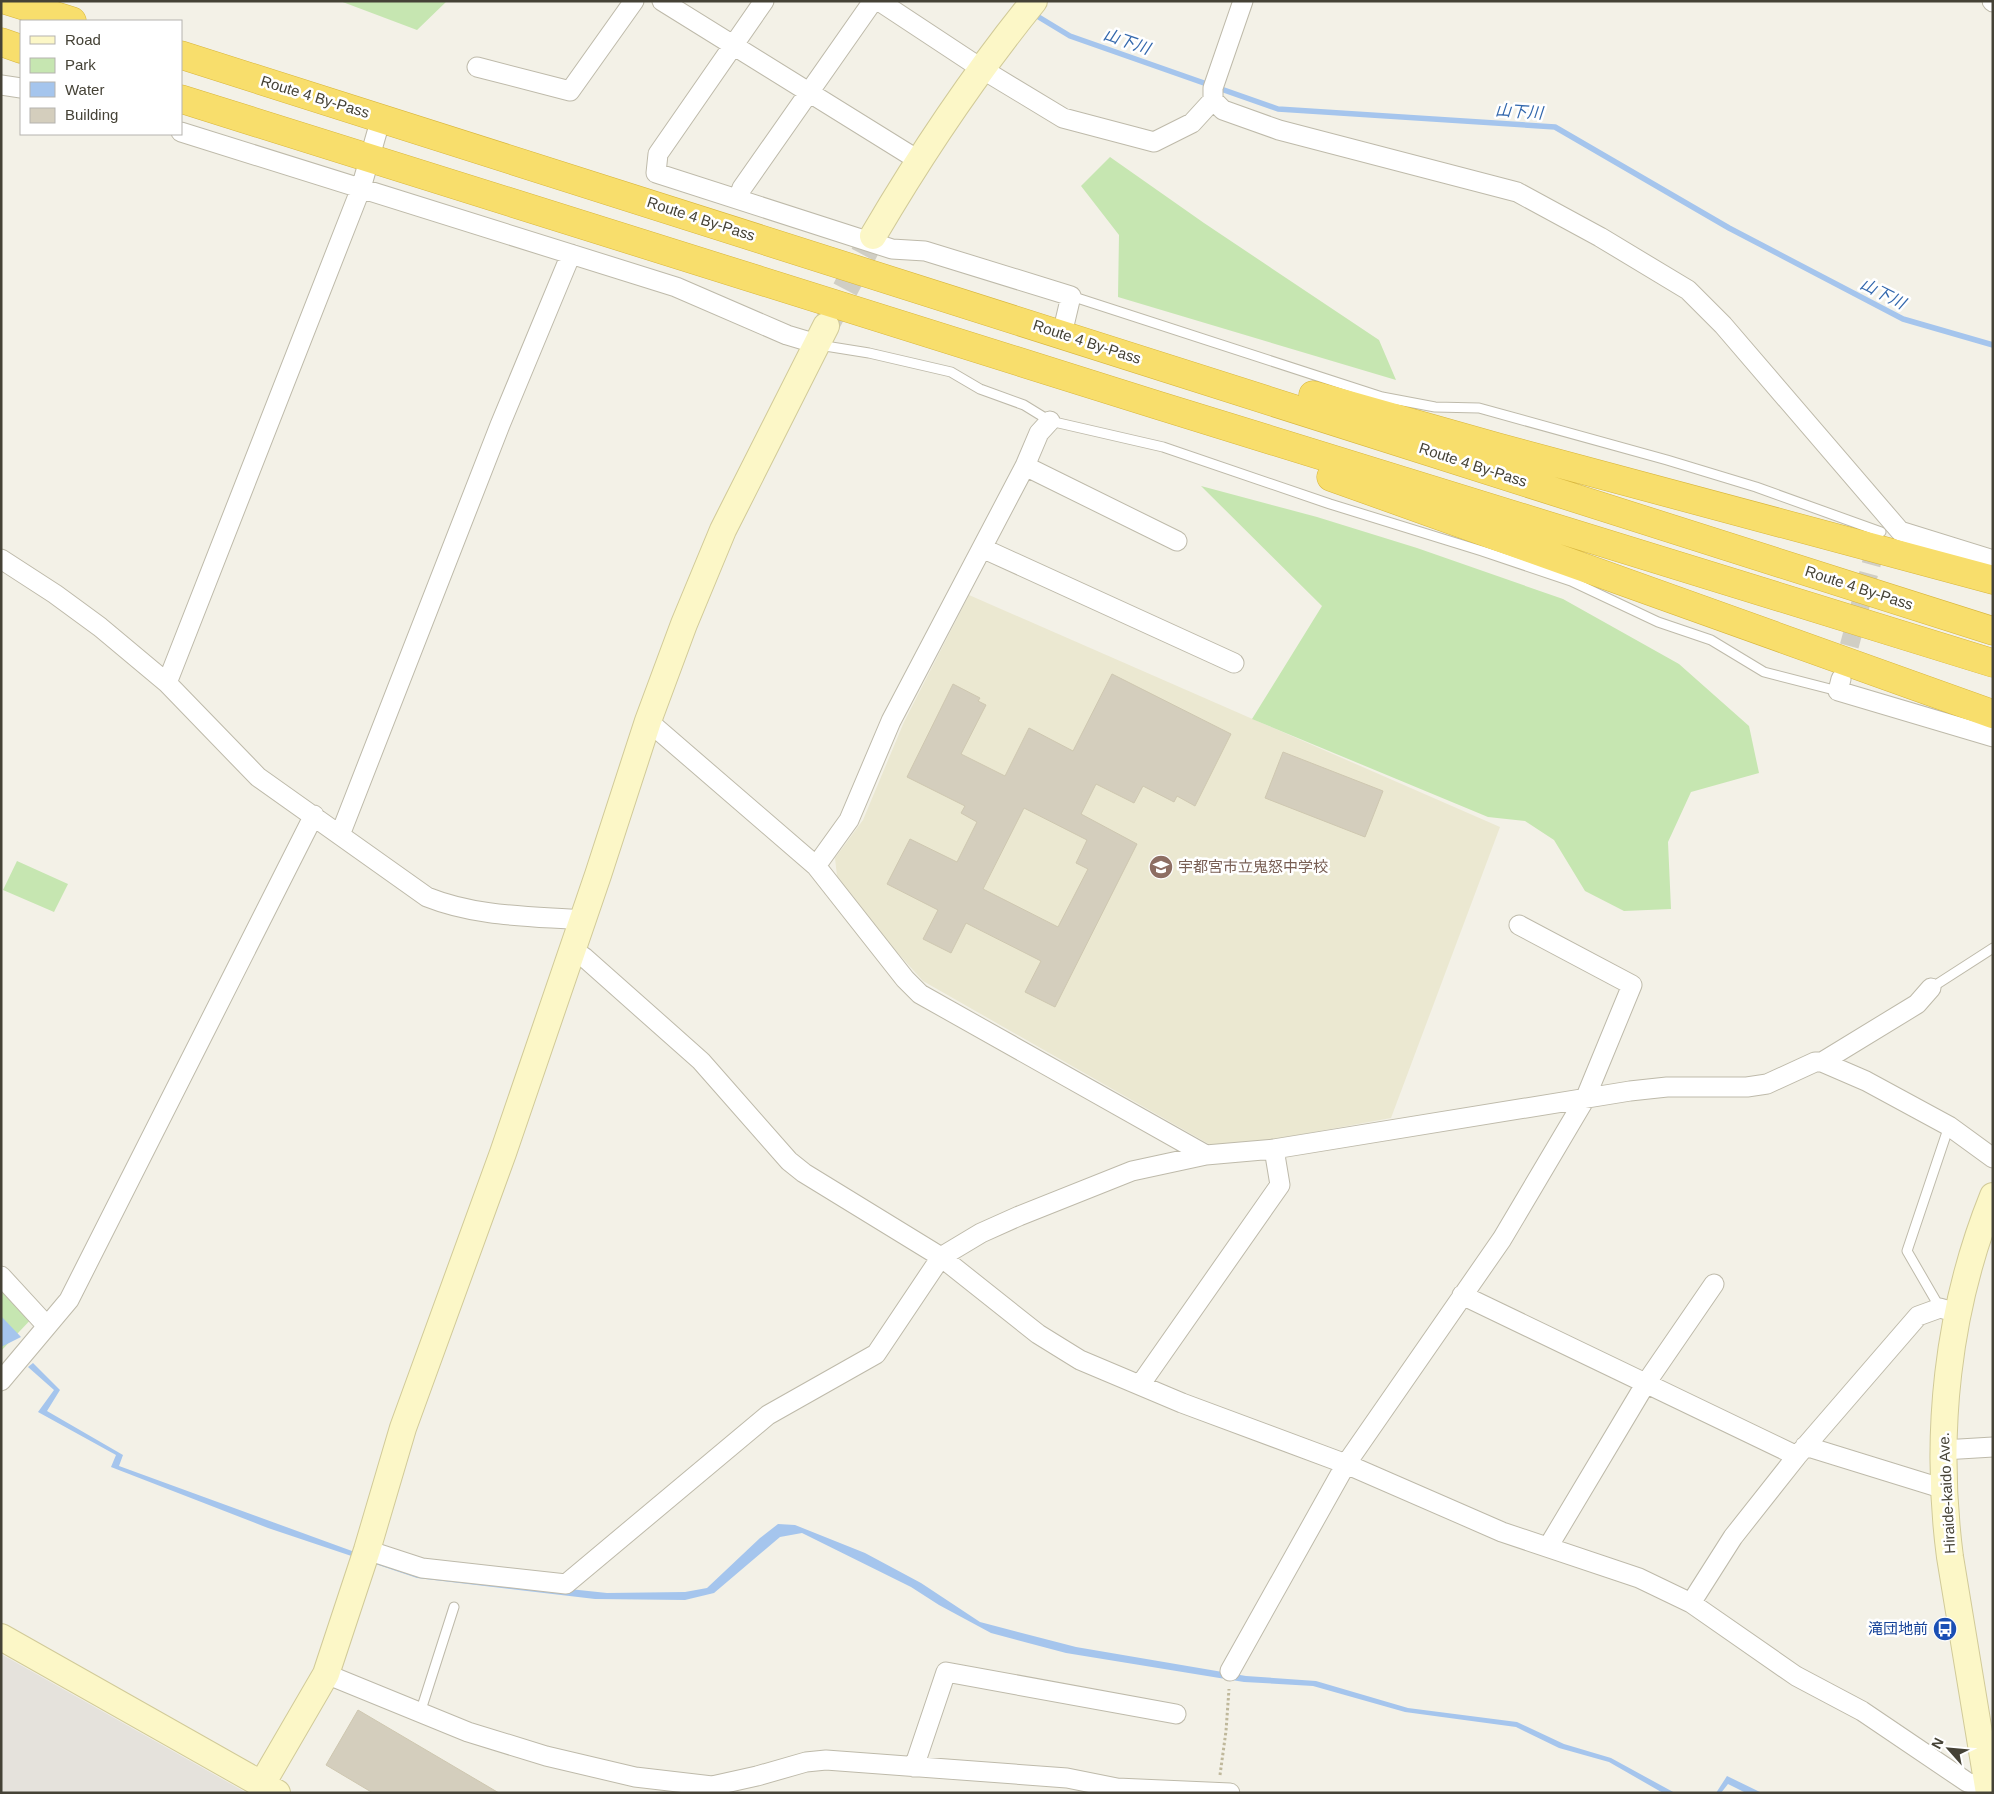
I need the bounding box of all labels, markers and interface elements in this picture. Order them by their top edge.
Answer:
legend [20,20,182,135]
water label: 山下川 [1101,26,1154,58]
text: Road [65,31,101,48]
text: Park [65,56,96,73]
street label: Route 4 By-Pass [259,72,371,121]
text: Water [65,81,104,98]
water label: 山下川 [1494,101,1545,122]
text: Building [65,106,118,123]
street label: Route 4 By-Pass [645,193,757,244]
water label: 山下川 [1858,275,1910,313]
street label: Route 4 By-Pass [1031,316,1143,367]
street label: Route 4 By-Pass [1417,439,1529,490]
street label: Route 4 By-Pass [1803,562,1915,613]
school or university icon: 宇都宮市立鬼怒中学校 [1148,854,1174,880]
place label: 宇都宮市立鬼怒中学校 [1178,858,1328,875]
street label: Hiraide-kaido Ave. [1935,1432,1958,1554]
bus stop icon: 滝団地前 [1932,1616,1958,1642]
place label: 滝団地前 [1868,1620,1928,1637]
north arrow [1924,1724,1974,1774]
text: N [1928,1735,1947,1751]

